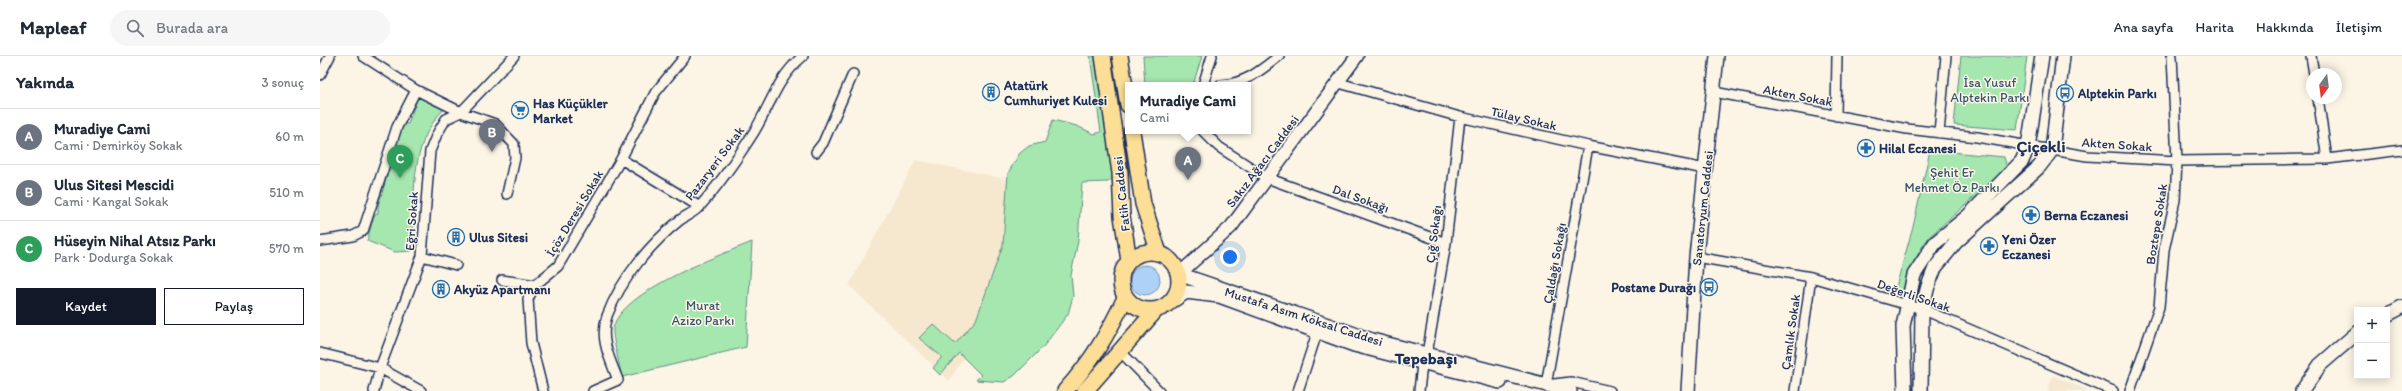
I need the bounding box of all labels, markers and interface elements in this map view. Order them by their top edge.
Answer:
search box [110,10,390,46]
text: Mapleaf [20,16,86,39]
icon: search [124,17,146,39]
text: Burada ara [156,19,228,37]
text: Ana sayfa [2114,19,2173,36]
text: Harita [2195,19,2234,36]
text: Hakkında [2256,19,2314,36]
text: İletişim [2336,19,2382,36]
north arrow [2306,68,2342,104]
text: Yakında [16,72,74,92]
text: 3 sonuç [261,75,304,90]
park label: İsa Yusuf Alptekin Parkı [1951,75,2029,105]
place label: Atatürk Cumhuriyet Kulesi [1003,78,1107,109]
street label: Akten Sokak [1762,81,1834,110]
building icon: Atatürk Cumhuriyet Kulesi [981,82,1001,102]
popup [1125,82,1251,134]
bus stop icon: Alptekin Parkı [2055,83,2075,103]
place label: Alptekin Parkı [2077,86,2157,102]
text: Muradiye Cami [1140,92,1236,110]
place label: Has Küçükler Market [533,96,609,126]
supermarket icon: Has Küçükler Market [510,100,530,120]
street label: Tülay Sokak [1489,104,1559,133]
text: Cami [1140,110,1169,125]
street label: Sakız Ağacı Caddesi [1223,112,1302,210]
pin: B [479,119,505,152]
text: Muradiye Cami [54,120,150,138]
street label: Pazaryeri Sokak [682,123,747,203]
text: A [25,129,33,144]
text: 60 m [275,129,304,144]
street label: Akten Sokak [2081,135,2153,154]
district label: Çiçekli [2016,136,2066,157]
text: Cami · Demirköy Sokak [54,138,182,153]
pharmacy icon: Hilal Eczanesi [1856,138,1876,158]
place label: Hilal Eczanesi [1879,141,1956,156]
pin: C [387,145,413,178]
pin: A [1175,147,1201,180]
street label: Sanatoryum Caddesi [1689,150,1716,266]
street label: Fatih Caddesi [1110,156,1133,232]
park label: Şehit Er Mehmet Öz Parkı [1905,165,1999,195]
street label: İçöz Deresi Sokak [543,167,606,259]
text: Ulus Sitesi Mescidi [54,176,174,194]
street label: Dal Sokağı [1330,181,1391,216]
street label: Boztepe Sokak [2143,182,2170,266]
text: B [25,185,33,200]
text: 510 m [269,185,304,200]
street label: Eğri Sokak [402,191,421,251]
text: Cami · Kangal Sokak [54,194,168,209]
street label: Çığ Sokağı [1422,204,1444,264]
pharmacy icon: Berna Eczanesi [2021,205,2041,225]
place label: Berna Eczanesi [2044,208,2128,223]
street label: Çaldağı Sokağı [1540,221,1569,305]
building icon: Ulus Sitesi [446,227,466,247]
place label: Ulus Sitesi [469,230,528,245]
text: Hüseyin Nihal Atsız Parkı [54,232,216,250]
place label: Yeni Özer Eczanesi [2001,232,2057,262]
pharmacy icon: Yeni Özer Eczanesi [1979,236,1999,256]
text: C [25,241,33,256]
text: 570 m [269,241,304,256]
your location [1220,247,1240,267]
text: Park · Dodurga Sokak [54,250,173,265]
street label: Değerli Sokak [1875,276,1953,315]
bus stop icon: Postane Durağı [1699,277,1719,297]
building icon: Akyüz Apartmanı [431,279,451,299]
place label: Postane Durağı [1611,280,1696,296]
place label: Akyüz Apartmanı [453,282,551,298]
street label: Mustafa Asım Köksal Caddesi [1223,284,1385,349]
button: Kaydet [16,288,156,325]
button: Paylaş [164,288,304,325]
street label: Çamlık Sokak [1778,293,1803,371]
park label: Murat Azizo Parkı [672,298,734,328]
map controls [2354,307,2390,379]
button: + [2354,307,2390,343]
button: − [2354,343,2390,379]
district label: Tepebaşı [1394,348,1457,369]

